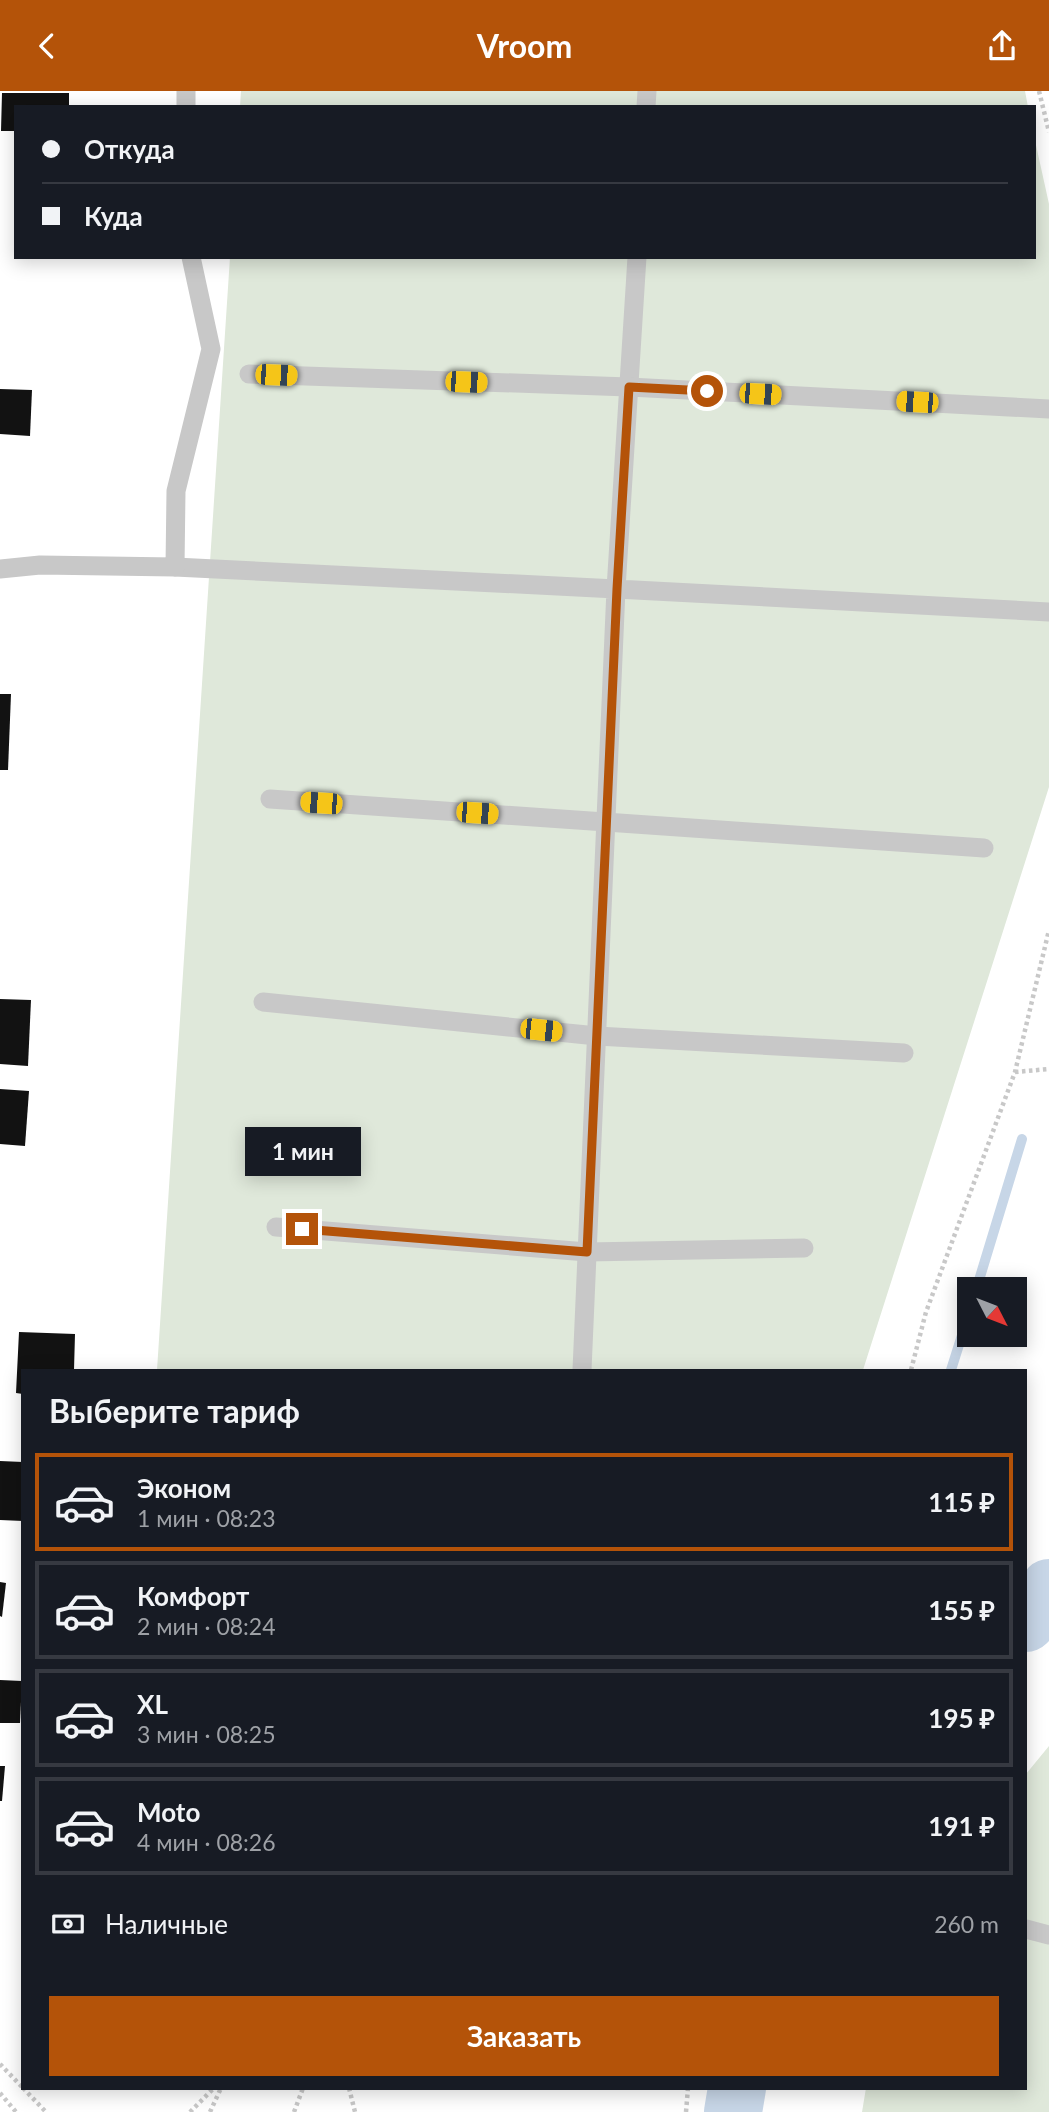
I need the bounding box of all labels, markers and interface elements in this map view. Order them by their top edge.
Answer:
text: Vroom [477,26,572,65]
icon: back [28,27,66,65]
icon: share [983,27,1021,65]
text: Откуда [84,133,175,165]
text: Куда [84,200,143,232]
car [255,364,298,386]
car [445,371,488,393]
route start [691,375,723,407]
car [739,382,782,406]
car [896,390,939,414]
car [300,791,343,815]
car [456,801,499,825]
car [520,1017,563,1043]
callout: 1 мин [244,1127,360,1177]
text: 1 мин [272,1137,334,1165]
route end [286,1213,318,1245]
north arrow [957,1277,1027,1347]
map controls [957,1277,1027,1347]
text: Выберите тариф [49,1391,300,1430]
icon: car [53,1471,116,1534]
text: Эконом [137,1472,231,1504]
text: 115 ₽ [928,1486,995,1518]
text: 1 мин · 08:23 [137,1504,276,1532]
icon: car [53,1579,116,1642]
text: Комфорт [137,1580,249,1612]
text: 155 ₽ [928,1594,995,1626]
text: 2 мин · 08:24 [137,1612,276,1640]
icon: car [53,1687,116,1750]
text: XL [137,1688,168,1720]
text: 195 ₽ [928,1702,995,1734]
text: 3 мин · 08:25 [137,1720,276,1748]
icon: car [53,1795,116,1858]
text: Moto [137,1796,200,1828]
text: 191 ₽ [928,1810,995,1842]
text: 4 мин · 08:26 [137,1828,276,1856]
icon: cash [49,1905,87,1943]
text: Наличные [105,1908,228,1940]
text: 260 m [934,1910,999,1938]
button: Заказать [49,1996,999,2076]

